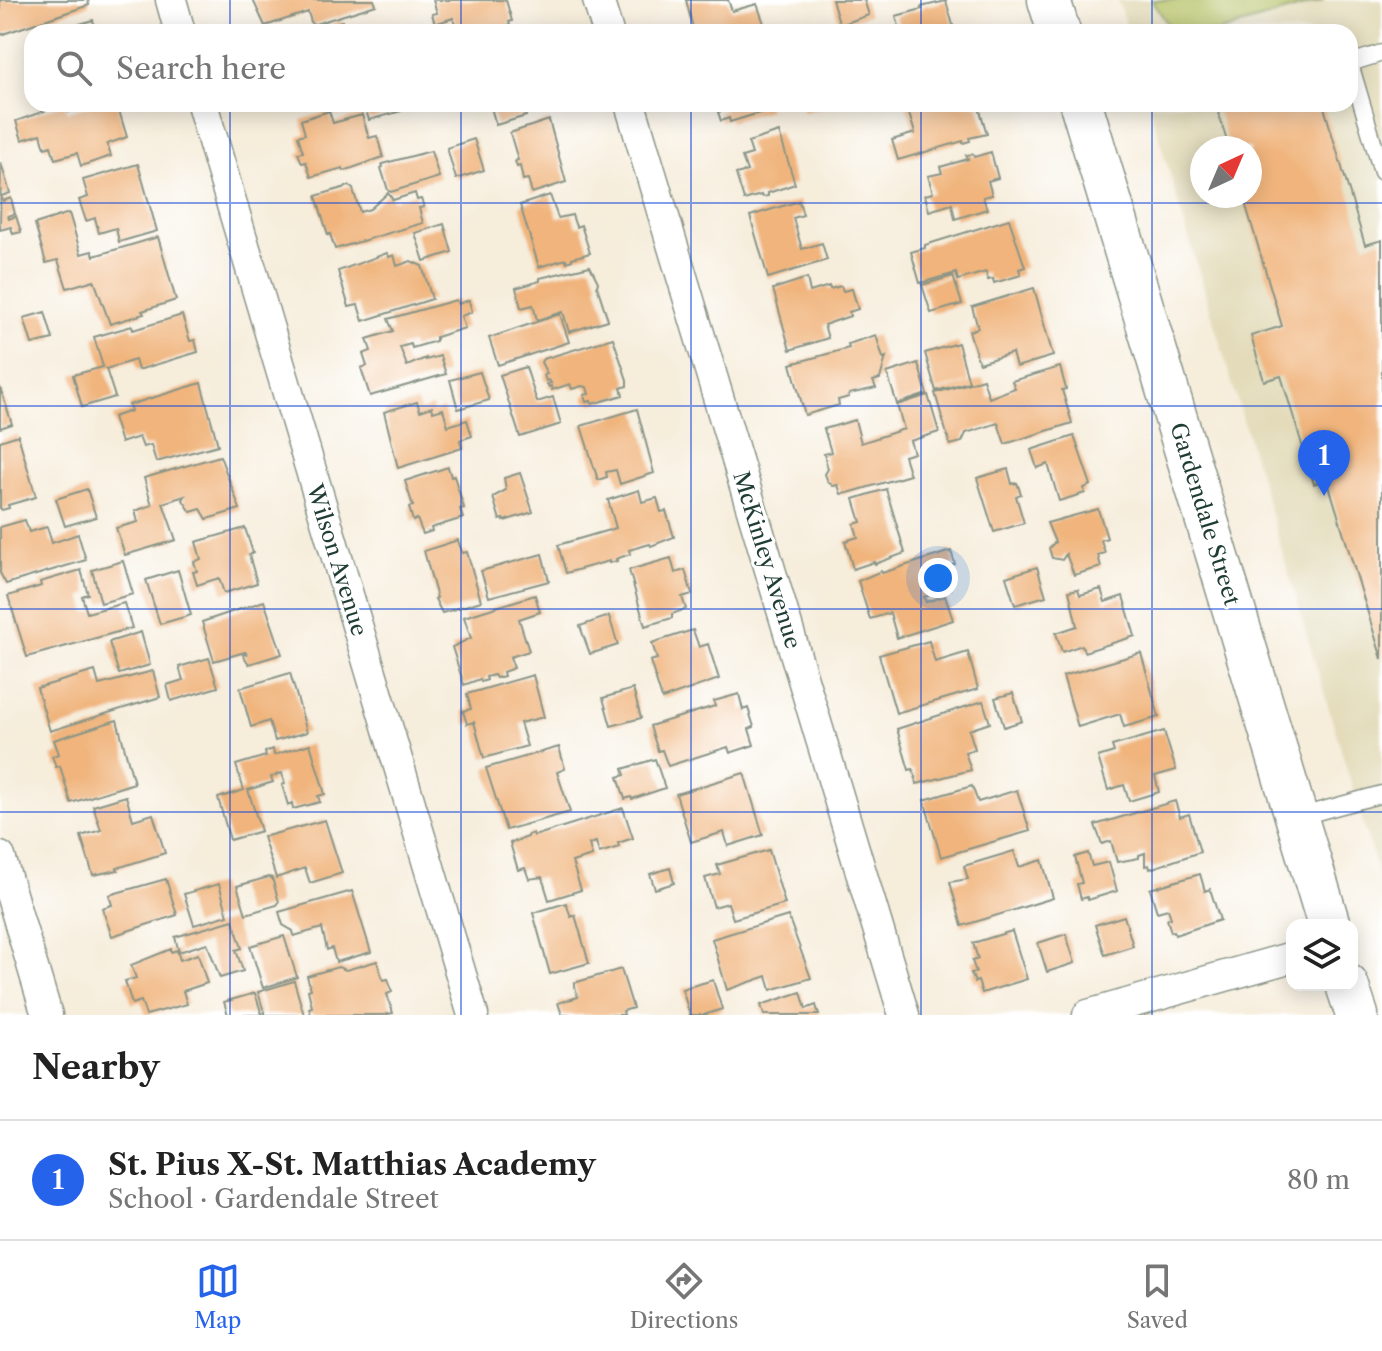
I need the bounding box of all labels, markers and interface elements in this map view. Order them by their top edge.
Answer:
search box [24,24,1358,112]
icon: search [52,46,96,90]
text: Search here [116,50,286,87]
north arrow [1190,136,1262,208]
street label: Gardendale Street [1164,419,1246,609]
pin: 1 [1298,430,1350,496]
street label: McKinley Avenue [727,468,807,652]
street label: Wilson Avenue [301,480,373,639]
your location [918,558,958,598]
map controls [1286,919,1358,991]
button: layers [1286,919,1358,991]
text: Nearby [32,1046,160,1088]
text: St. Pius X-St. Matthias Academy [108,1146,596,1183]
text: 1 [52,1164,64,1196]
text: 80 m [1287,1164,1350,1196]
text: School · Gardendale Street [108,1183,439,1215]
tab: Map [194,1259,241,1334]
tab: Directions [630,1259,738,1334]
tab: Saved [1127,1259,1188,1334]

